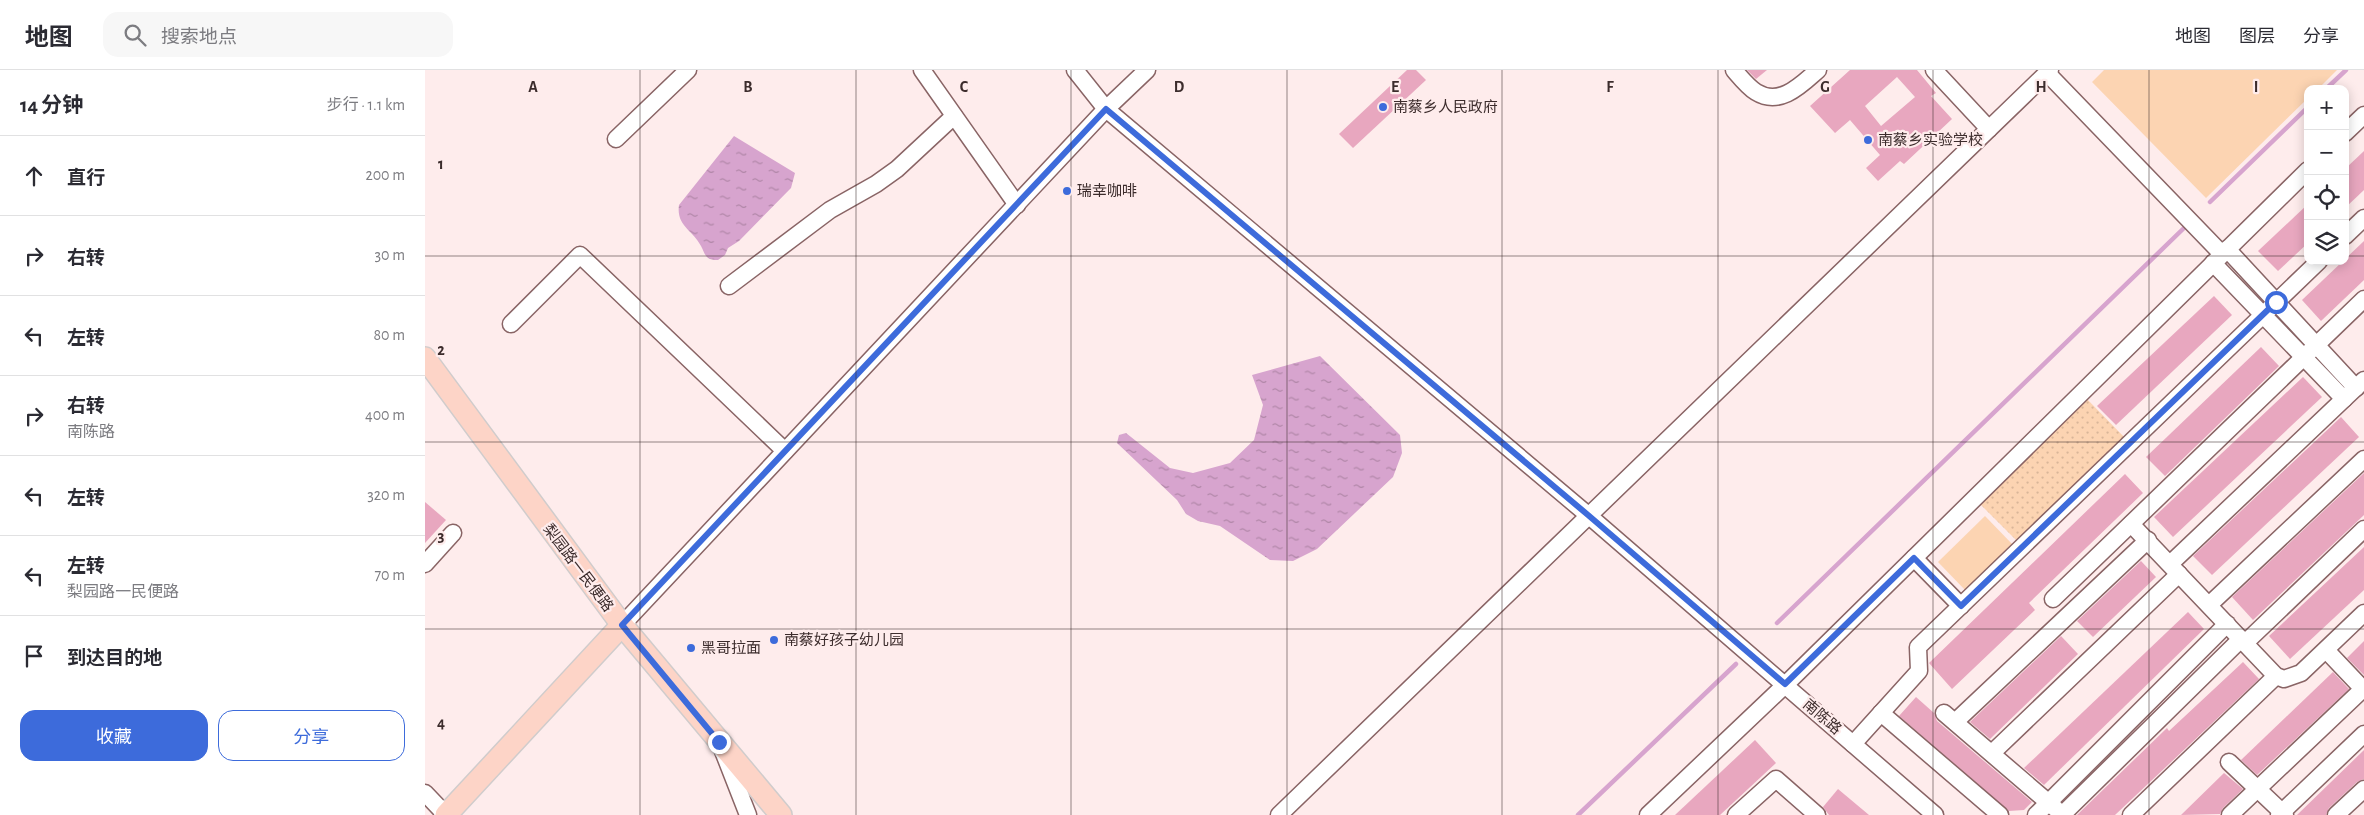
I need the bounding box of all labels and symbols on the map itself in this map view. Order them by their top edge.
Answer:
text: A [528,79,538,95]
text: B [743,79,753,95]
text: C [960,79,969,95]
text: D [1174,79,1185,95]
text: E [1391,79,1399,95]
text: F [1606,79,1614,95]
text: G [1820,79,1830,95]
text: H [2035,79,2047,95]
text: I [2254,79,2258,95]
place label: 南蔡乡人民政府 [1393,99,1498,115]
marker: 南蔡乡人民政府 [1377,101,1389,113]
place label: 南蔡乡实验学校 [1878,131,1983,148]
marker: 南蔡乡实验学校 [1862,134,1874,146]
text: 1 [438,156,444,172]
place label: 瑞幸咖啡 [1077,183,1137,199]
marker: 瑞幸咖啡 [1061,185,1073,197]
route start [2265,291,2288,314]
text: 2 [437,342,445,358]
street label: 梨园路一民便路 [540,521,616,614]
text: 3 [438,528,445,544]
place label: 南蔡好孩子幼儿园 [784,631,904,648]
marker: 南蔡好孩子幼儿园 [768,634,780,646]
place label: 黑哥拉面 [701,639,761,656]
marker: 黑哥拉面 [685,642,697,654]
street label: 南陈路 [1800,696,1845,737]
text: 4 [437,715,445,731]
route end [708,731,731,754]

